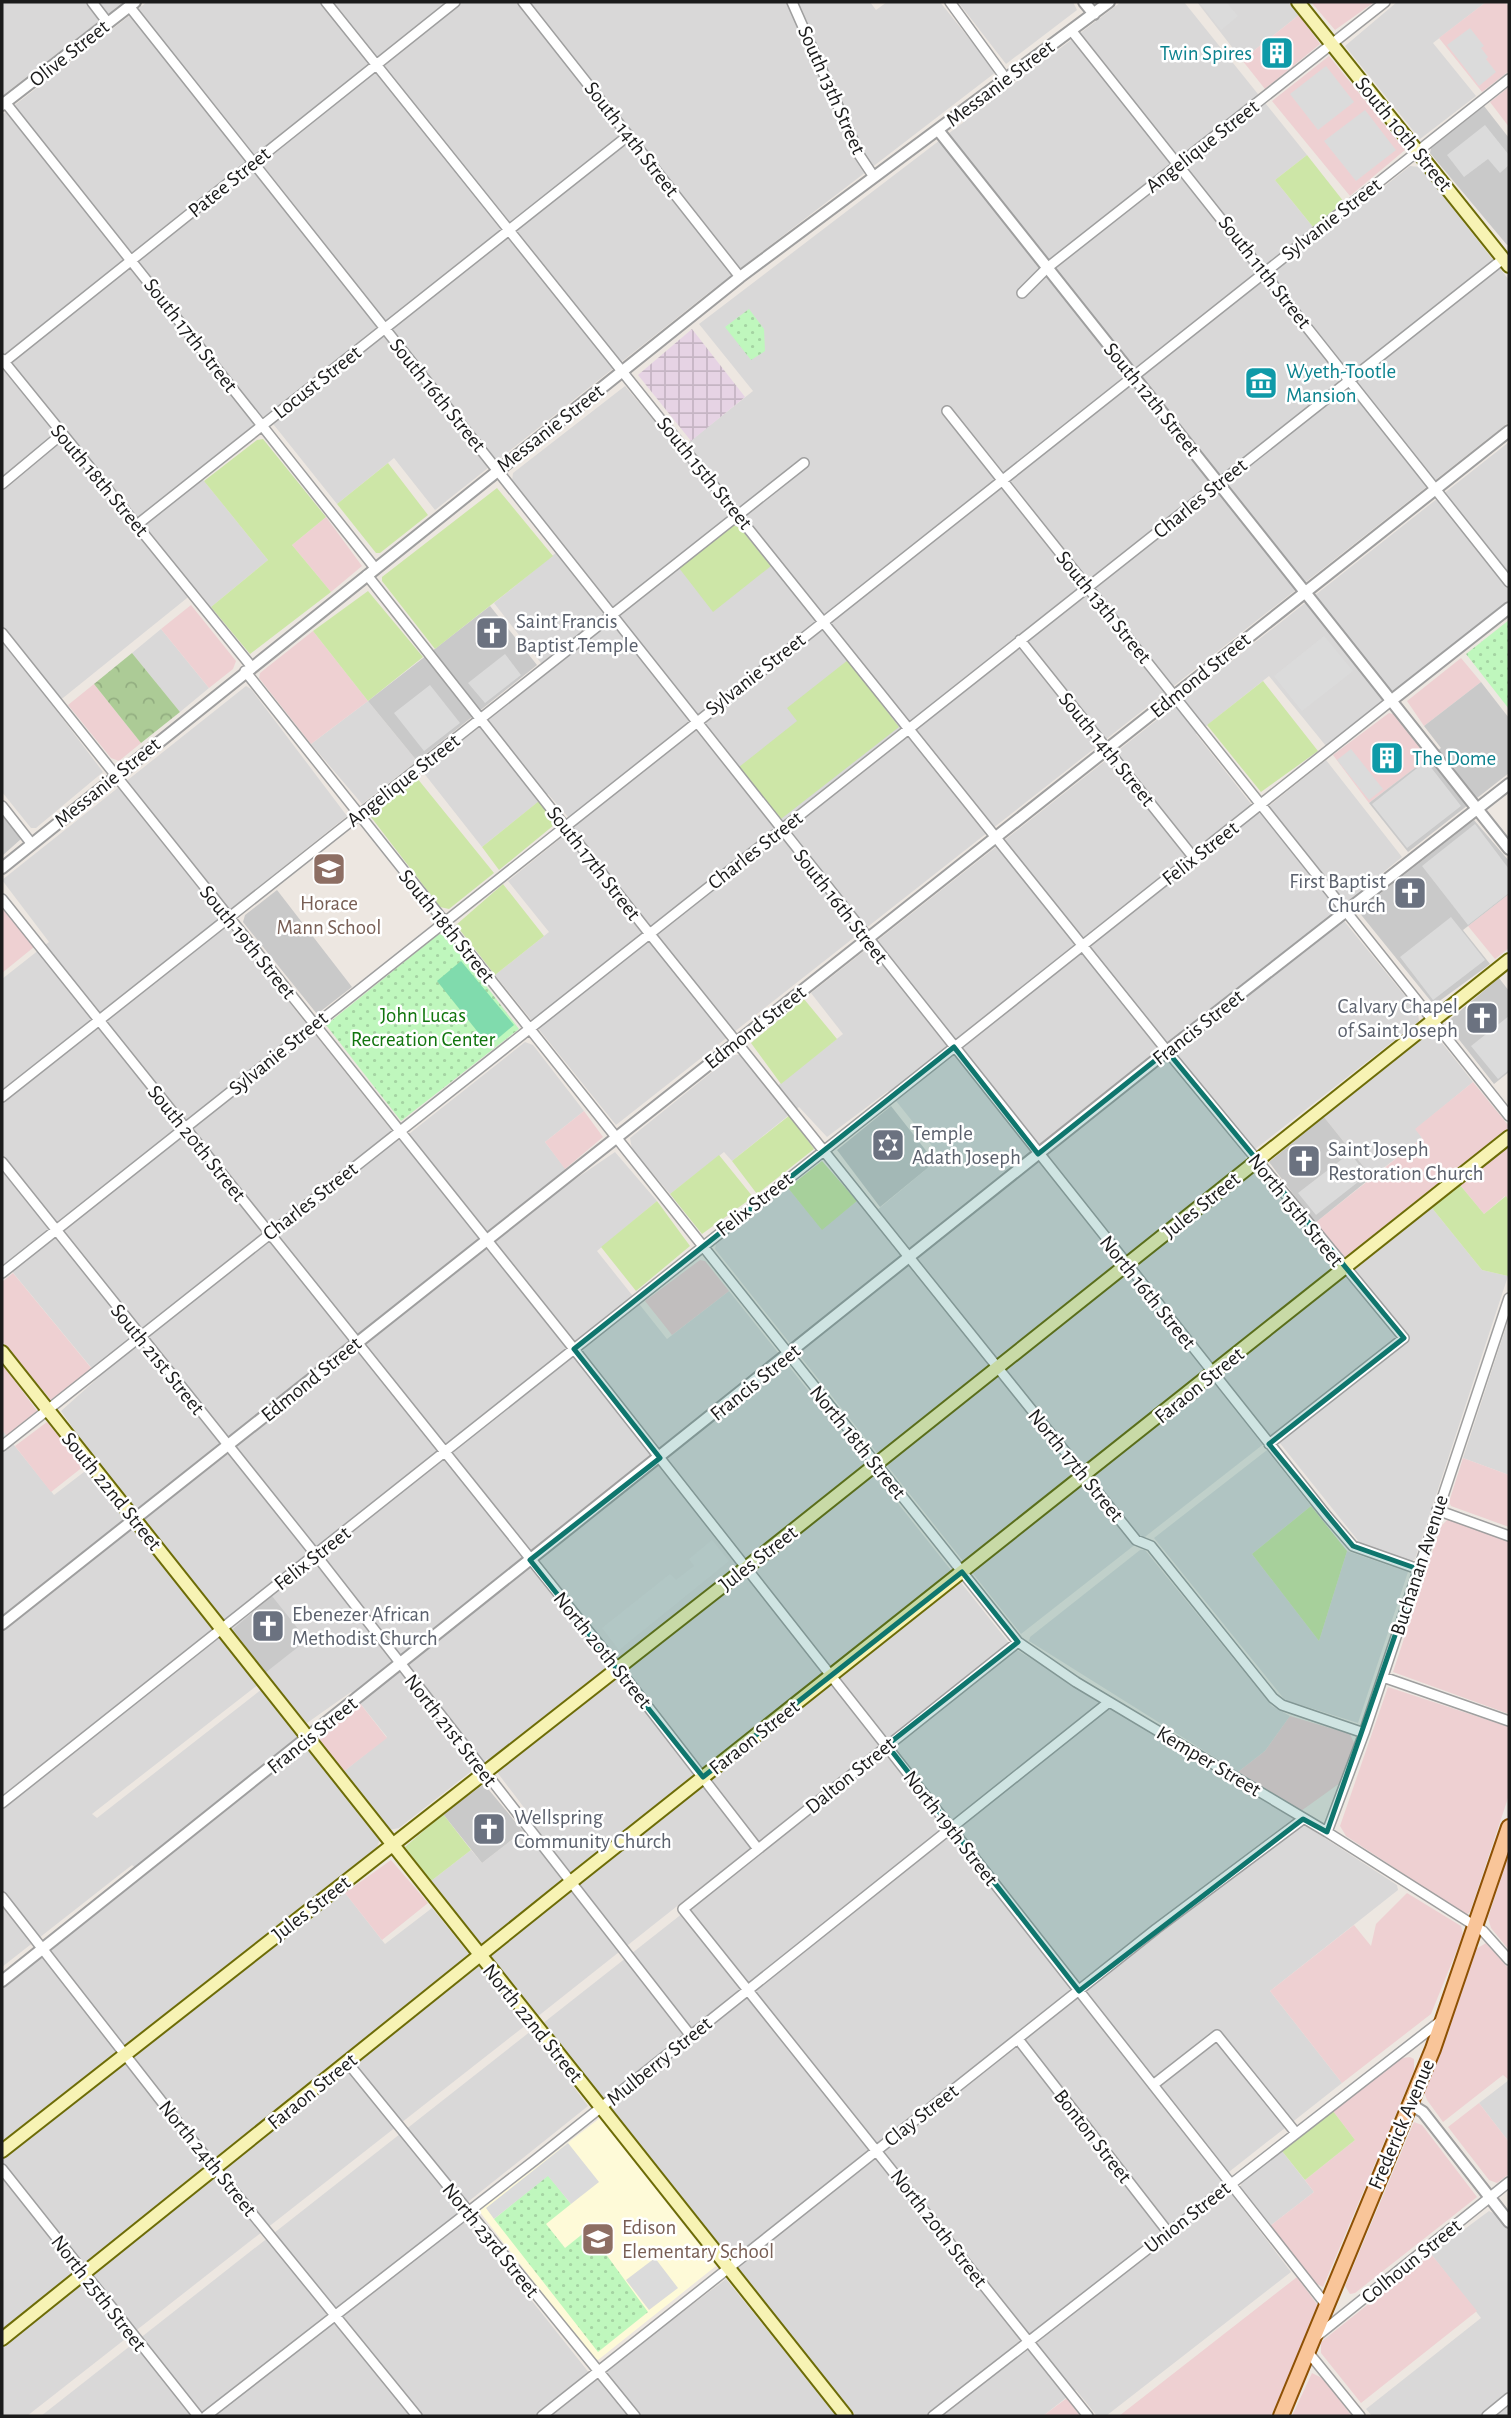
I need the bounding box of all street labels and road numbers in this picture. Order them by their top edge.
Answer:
street label: Olive Street [26,16,113,91]
street label: South 13th Street [794,23,869,158]
street label: Messanie Street [942,36,1059,131]
street label: South 10th Street [1351,73,1456,196]
street label: South 14th Street [580,78,683,201]
street label: Angelique Street [1142,96,1263,197]
street label: Patee Street [184,143,275,222]
street label: Sylvanie Street [1277,174,1385,265]
street label: South 11th Street [1214,212,1315,333]
street label: South 17th Street [140,274,242,396]
street label: South 16th Street [386,335,490,456]
street label: South 12th Street [1100,339,1204,460]
street label: Locust Street [270,342,365,423]
street label: Messanie Street [493,380,608,476]
street label: South 15th Street [653,413,756,534]
street label: South 18th Street [47,420,153,541]
street label: Charles Street [1150,454,1251,542]
street label: South 13th Street [1052,547,1155,668]
street label: Sylvanie Street [701,629,809,720]
street label: Edmond Street [1146,629,1255,722]
street label: South 14th Street [1055,689,1159,810]
street label: Angelique Street [343,730,464,831]
street label: Messanie Street [50,733,164,831]
street label: South 17th Street [543,802,645,924]
street label: Charles Street [704,807,807,894]
street label: Felix Street [1158,817,1243,889]
street label: South 16th Street [789,845,892,968]
street label: South 18th Street [395,866,499,987]
street label: South 19th Street [196,882,300,1003]
street label: Edmond Street [701,981,810,1073]
street label: Francis Street [1149,985,1248,1069]
street label: Sylvanie Street [225,1007,332,1099]
street label: South 20th Street [144,1081,250,1206]
street label: North 15th Street [1244,1150,1348,1271]
street label: Charles Street [259,1158,362,1245]
street label: Felix Street [712,1168,797,1240]
street label: Jules Street [1159,1168,1244,1243]
street label: North 16th Street [1096,1231,1200,1353]
street label: South 21st Street [107,1300,209,1419]
street label: Edmond Street [257,1333,366,1426]
street label: Francis Street [706,1340,805,1425]
street label: Faraon Street [1151,1343,1248,1428]
street label: North 18th Street [806,1381,910,1503]
street label: North 17th Street [1024,1405,1128,1526]
street label: South 22nd Street [58,1428,166,1555]
street label: Buchanan Avenue [1387,1492,1452,1638]
street label: Jules Street [715,1521,801,1595]
street label: Felix Street [270,1522,355,1594]
street label: North 20th Street [549,1588,656,1713]
street label: North 21st Street [400,1670,501,1791]
street label: Francis Street [263,1693,362,1778]
street label: Faraon Street [705,1696,804,1779]
street label: Kemper Street [1153,1722,1265,1801]
street label: Dalton Street [801,1733,899,1818]
street label: North 19th Street [899,1767,1002,1890]
street label: Jules Street [268,1871,354,1945]
street label: North 22nd Street [479,1960,587,2087]
street label: Mulberry Street [603,2013,716,2110]
street label: Faraon Street [264,2049,361,2134]
street label: Frederick Avenue [1365,2056,1438,2193]
street label: Clay Street [880,2080,962,2151]
street label: Bonton Street [1050,2086,1136,2187]
street label: North 24th Street [155,2096,261,2220]
street label: North 20th Street [886,2165,991,2291]
street label: Union Street [1140,2177,1234,2257]
street label: North 23rd Street [438,2179,543,2302]
street label: Colhoun Street [1358,2215,1465,2308]
street label: North 25th Street [47,2231,150,2355]

